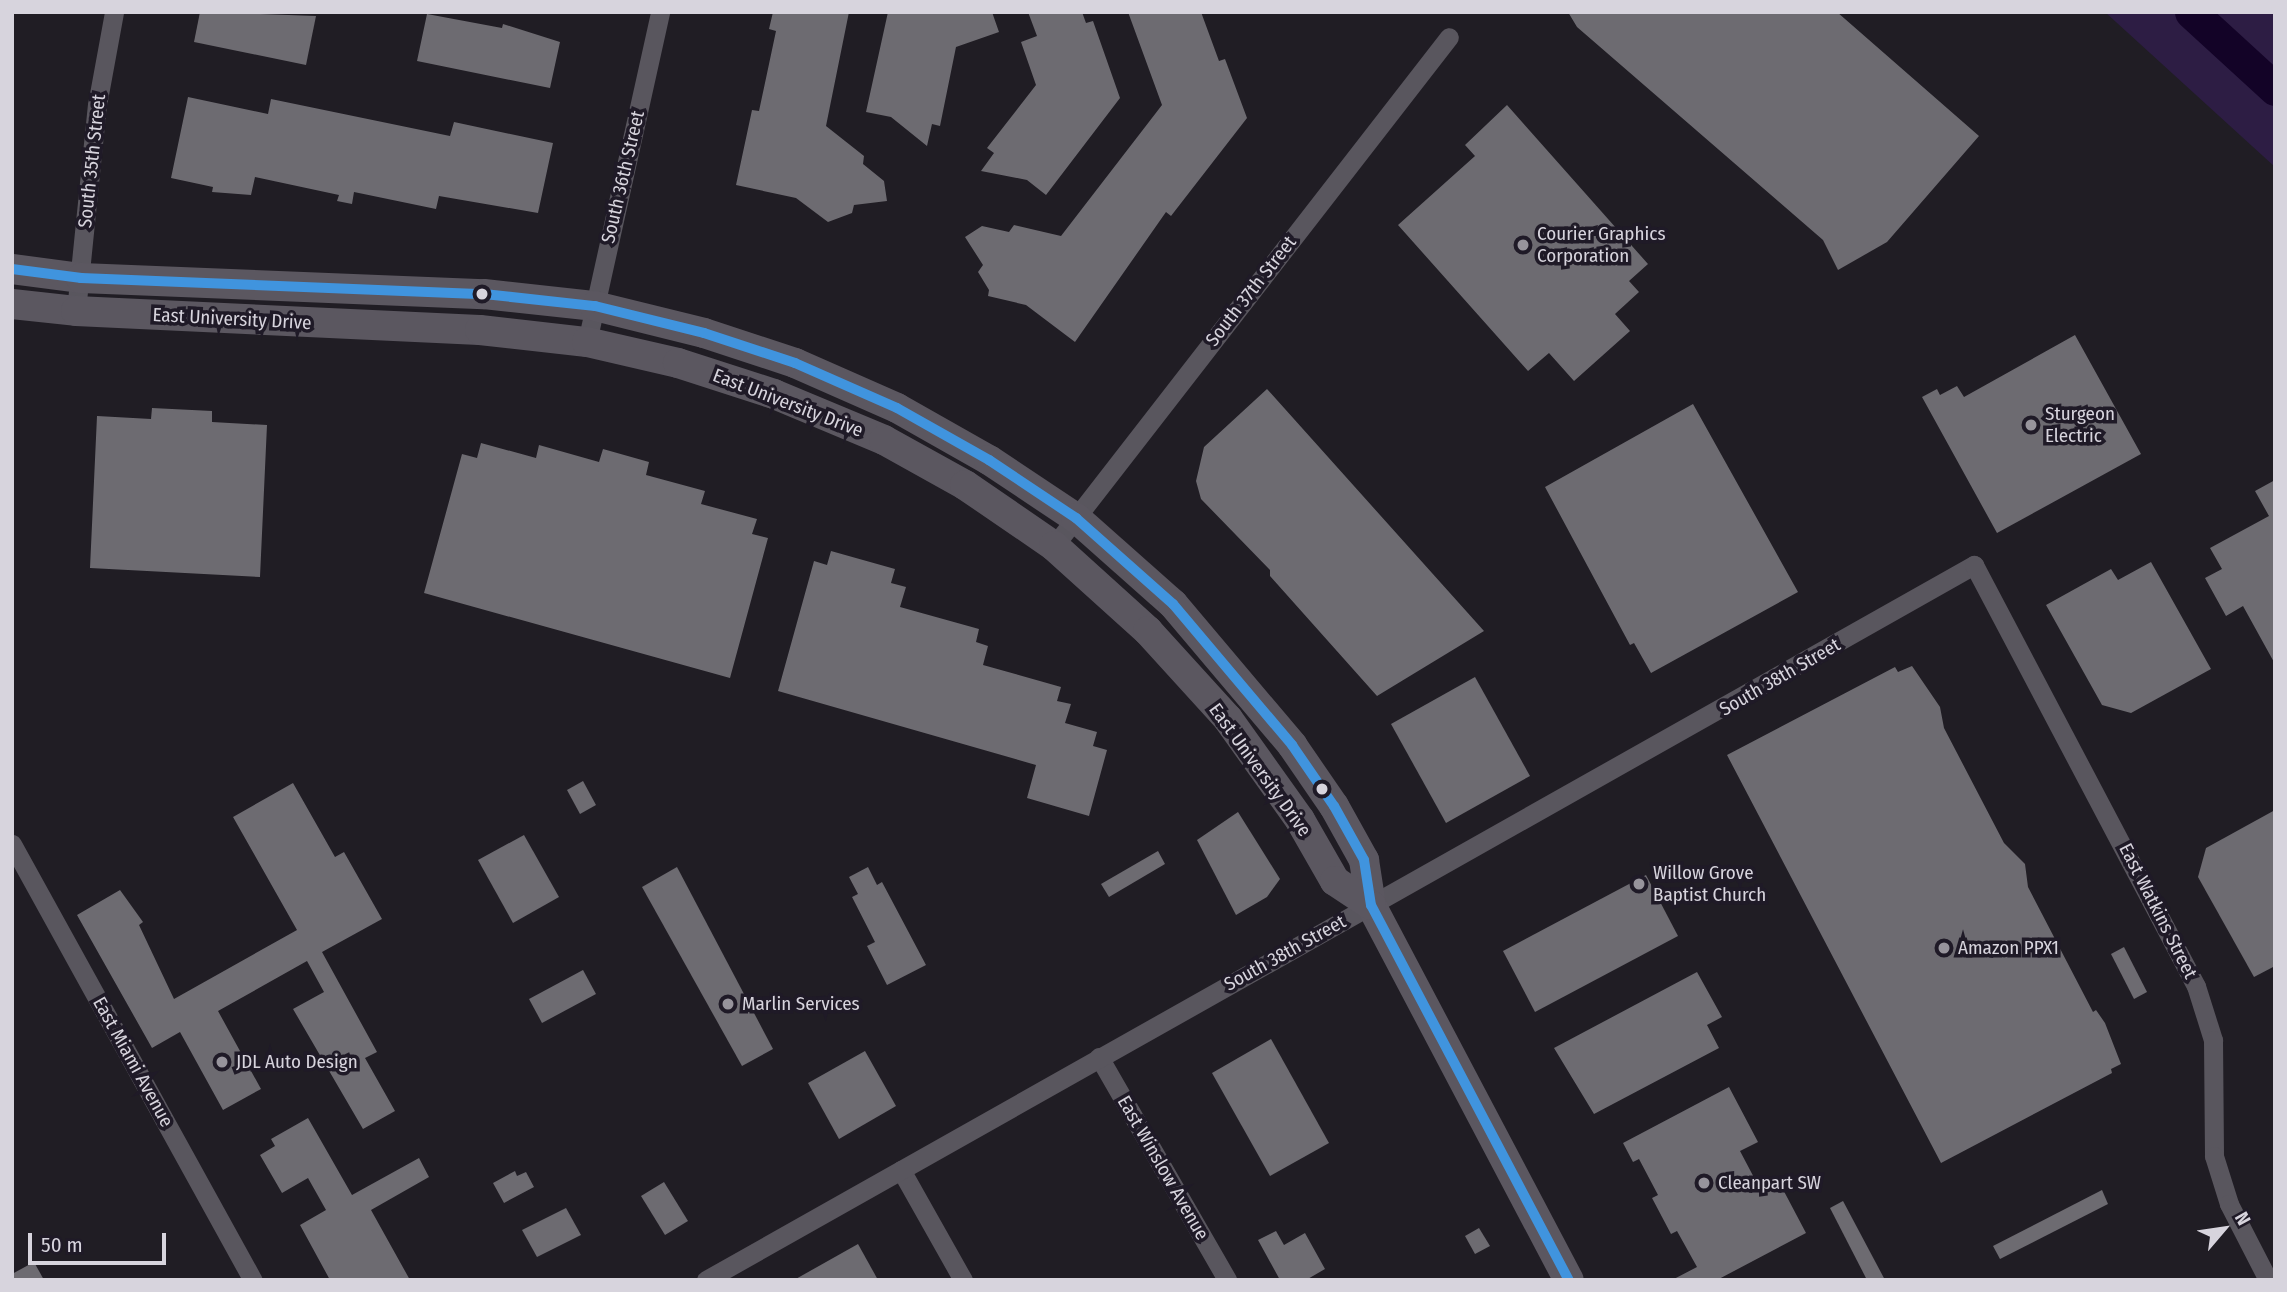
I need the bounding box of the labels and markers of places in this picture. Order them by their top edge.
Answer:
place label: Courier Graphics Corporation [1537,223,1665,267]
marker: Courier Graphics Corporation [1515,237,1531,253]
unlabelled marker [475,287,489,301]
place label: Sturgeon Electric [2045,403,2115,447]
marker: Sturgeon Electric [2023,417,2039,433]
unlabelled marker [1315,782,1329,796]
place label: Willow Grove Baptist Church [1653,862,1766,906]
marker: Willow Grove Baptist Church [1631,876,1647,892]
place label: Amazon PPX1 [1958,937,2059,959]
marker: Amazon PPX1 [1936,940,1952,956]
place label: Marlin Services [742,993,860,1015]
marker: Marlin Services [720,996,736,1012]
place label: JDL Auto Design [236,1051,358,1073]
marker: JDL Auto Design [214,1054,230,1070]
place label: Cleanpart SW [1718,1172,1821,1194]
marker: Cleanpart SW [1696,1175,1712,1191]

